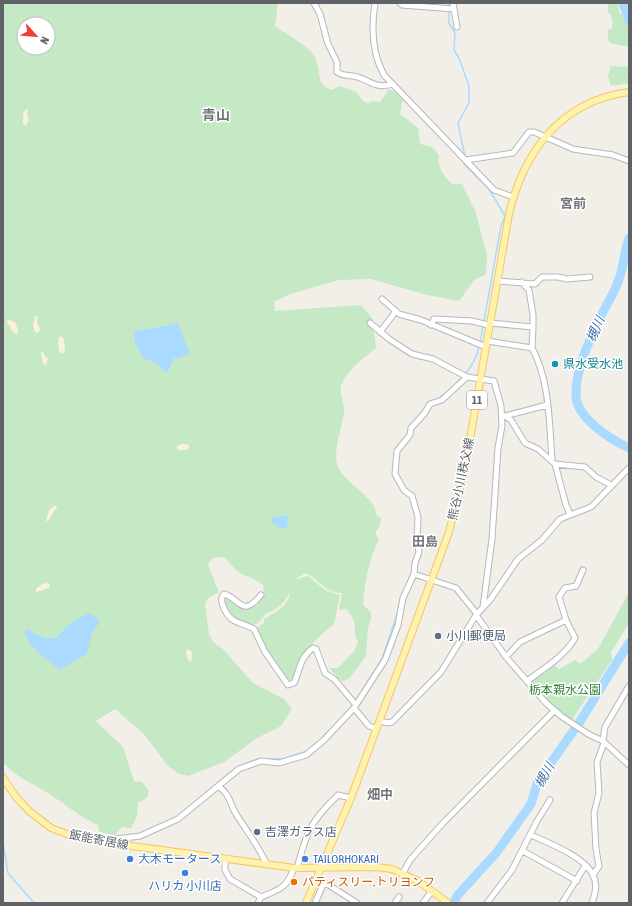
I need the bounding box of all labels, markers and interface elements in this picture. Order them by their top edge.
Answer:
north arrow [16,16,56,56]
text: N [38,35,52,46]
district label: 青山 [202,107,230,123]
district label: 宮前 [560,196,586,211]
water label: 槻川 [583,312,608,344]
place label: 県水受水池 [563,357,623,371]
marker: 県水受水池 [550,359,560,369]
road number: 11 [467,391,487,409]
street label: 熊谷小川秩父線 [445,436,477,522]
district label: 田島 [412,534,438,549]
place label: 小川郵便局 [446,629,506,643]
marker: 小川郵便局 [433,631,443,641]
park label: 栃本親水公園 [529,683,601,697]
water label: 槻川 [532,758,558,790]
district label: 畑中 [367,787,393,802]
place label: 吉澤ガラス店 [265,825,337,839]
street label: 飯能寄居線 [68,827,130,853]
marker: 吉澤ガラス店 [252,827,262,837]
place label: 大木モータース [138,852,221,866]
place label: TAILORHOKARI [313,852,379,866]
marker: 大木モータース [125,854,135,864]
marker: TAILORHOKARI [300,854,310,864]
marker: ハリカ 小川店 [180,868,190,878]
place label: パティスリー,トリヨンフ [302,875,435,889]
marker: パティスリー,トリヨンフ [289,877,299,887]
place label: ハリカ 小川店 [148,879,222,893]

